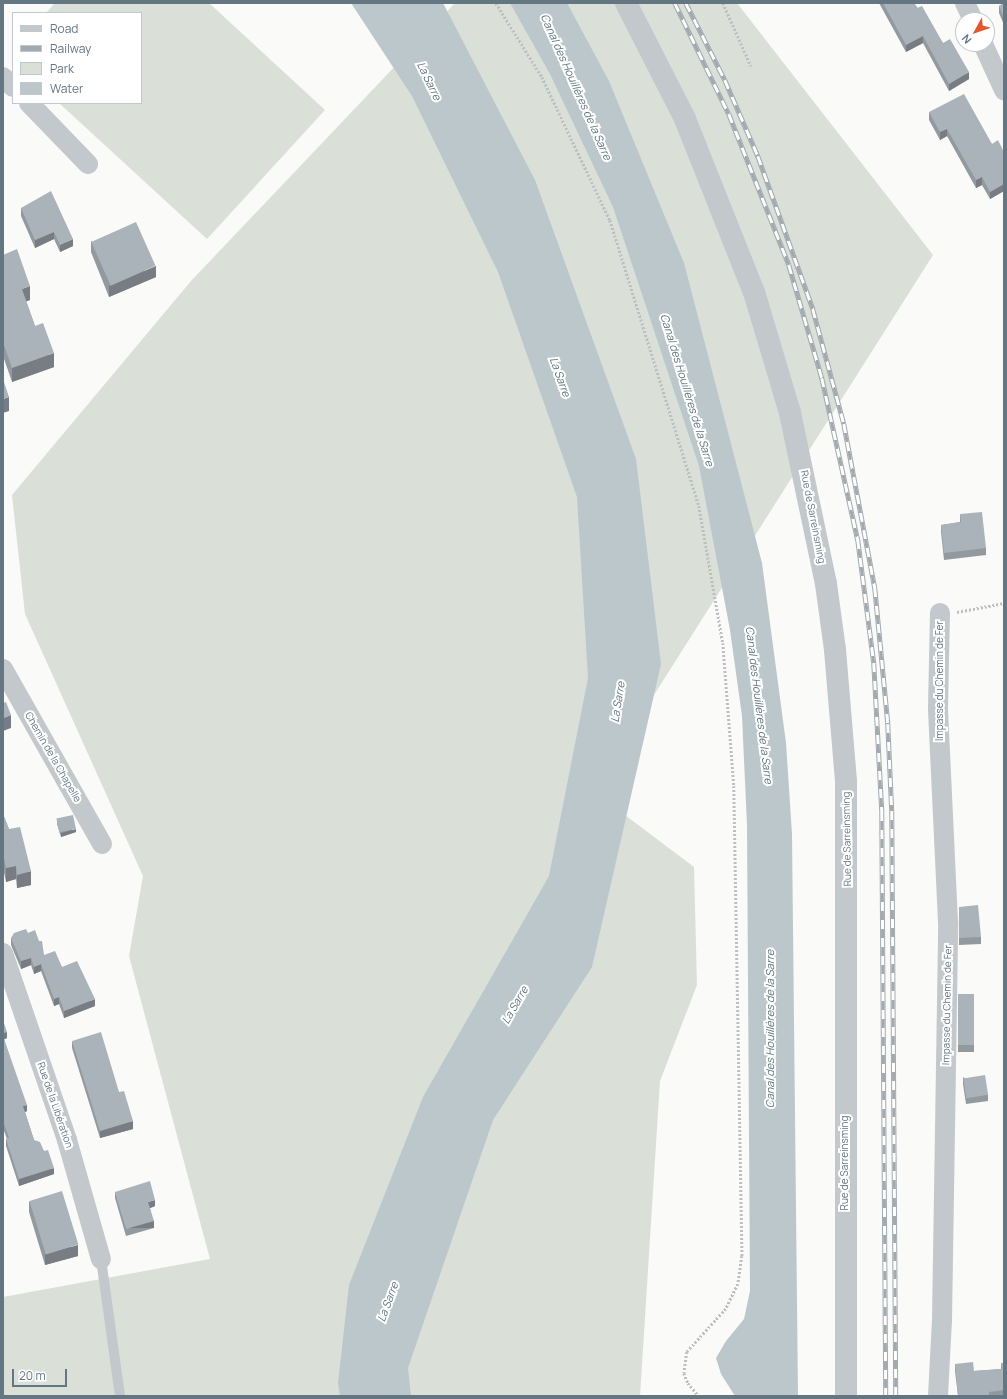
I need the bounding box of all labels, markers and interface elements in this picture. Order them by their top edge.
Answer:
legend [12,12,142,104]
water label: Canal des Houillères de la Sarre [538,12,614,162]
north arrow [955,12,995,52]
text: Road [50,20,78,37]
text: N [958,32,974,47]
text: Railway [50,40,91,57]
text: Park [50,60,74,77]
water label: La Sarre [414,60,444,102]
text: Water [50,80,83,97]
water label: Canal des Houillères de la Sarre [658,312,716,468]
water label: La Sarre [547,355,573,399]
street label: Rue de Sarreinsming [798,469,828,565]
street label: Impasse du Chemin de Fer [934,621,946,741]
water label: Canal des Houillères de la Sarre [743,626,775,784]
water label: La Sarre [608,681,628,723]
street label: Chemin de la Chapelle [22,710,84,804]
street label: Rue de Sarreinsming [840,792,854,886]
street label: Impasse du Chemin de Fer [940,945,954,1065]
water label: Canal des Houillères de la Sarre [763,950,777,1108]
water label: La Sarre [499,984,531,1026]
street label: Rue de la Libération [35,1060,75,1150]
street label: Rue de Sarreinsming [839,1116,851,1210]
water label: La Sarre [375,1280,401,1324]
scale bar [14,1361,69,1387]
text: 20 m [19,1367,46,1384]

